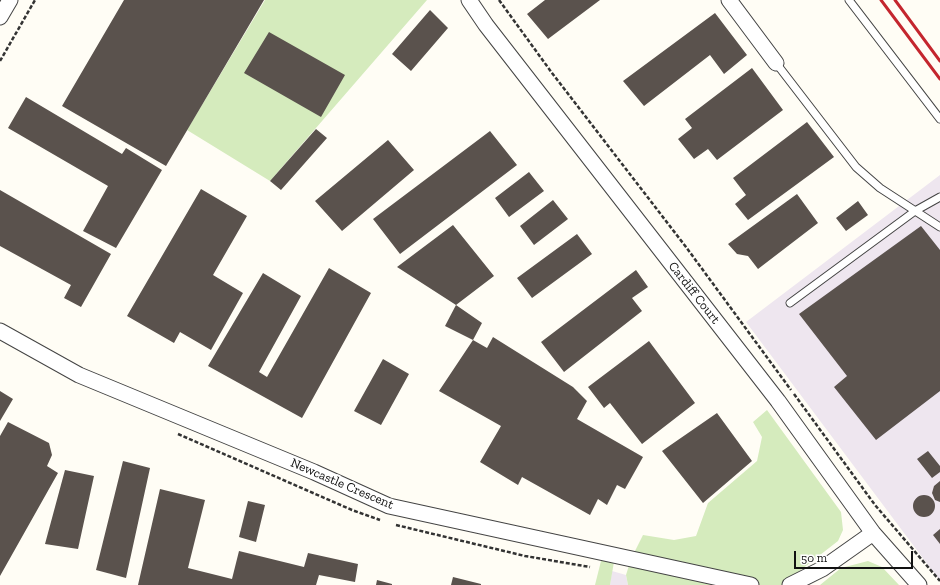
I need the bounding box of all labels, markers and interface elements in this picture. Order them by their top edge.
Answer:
street label: Cardiff Court [665,259,723,327]
street label: Newcastle Crescent [288,455,396,513]
scale bar [796,543,915,569]
text: 50 m [801,551,827,565]

